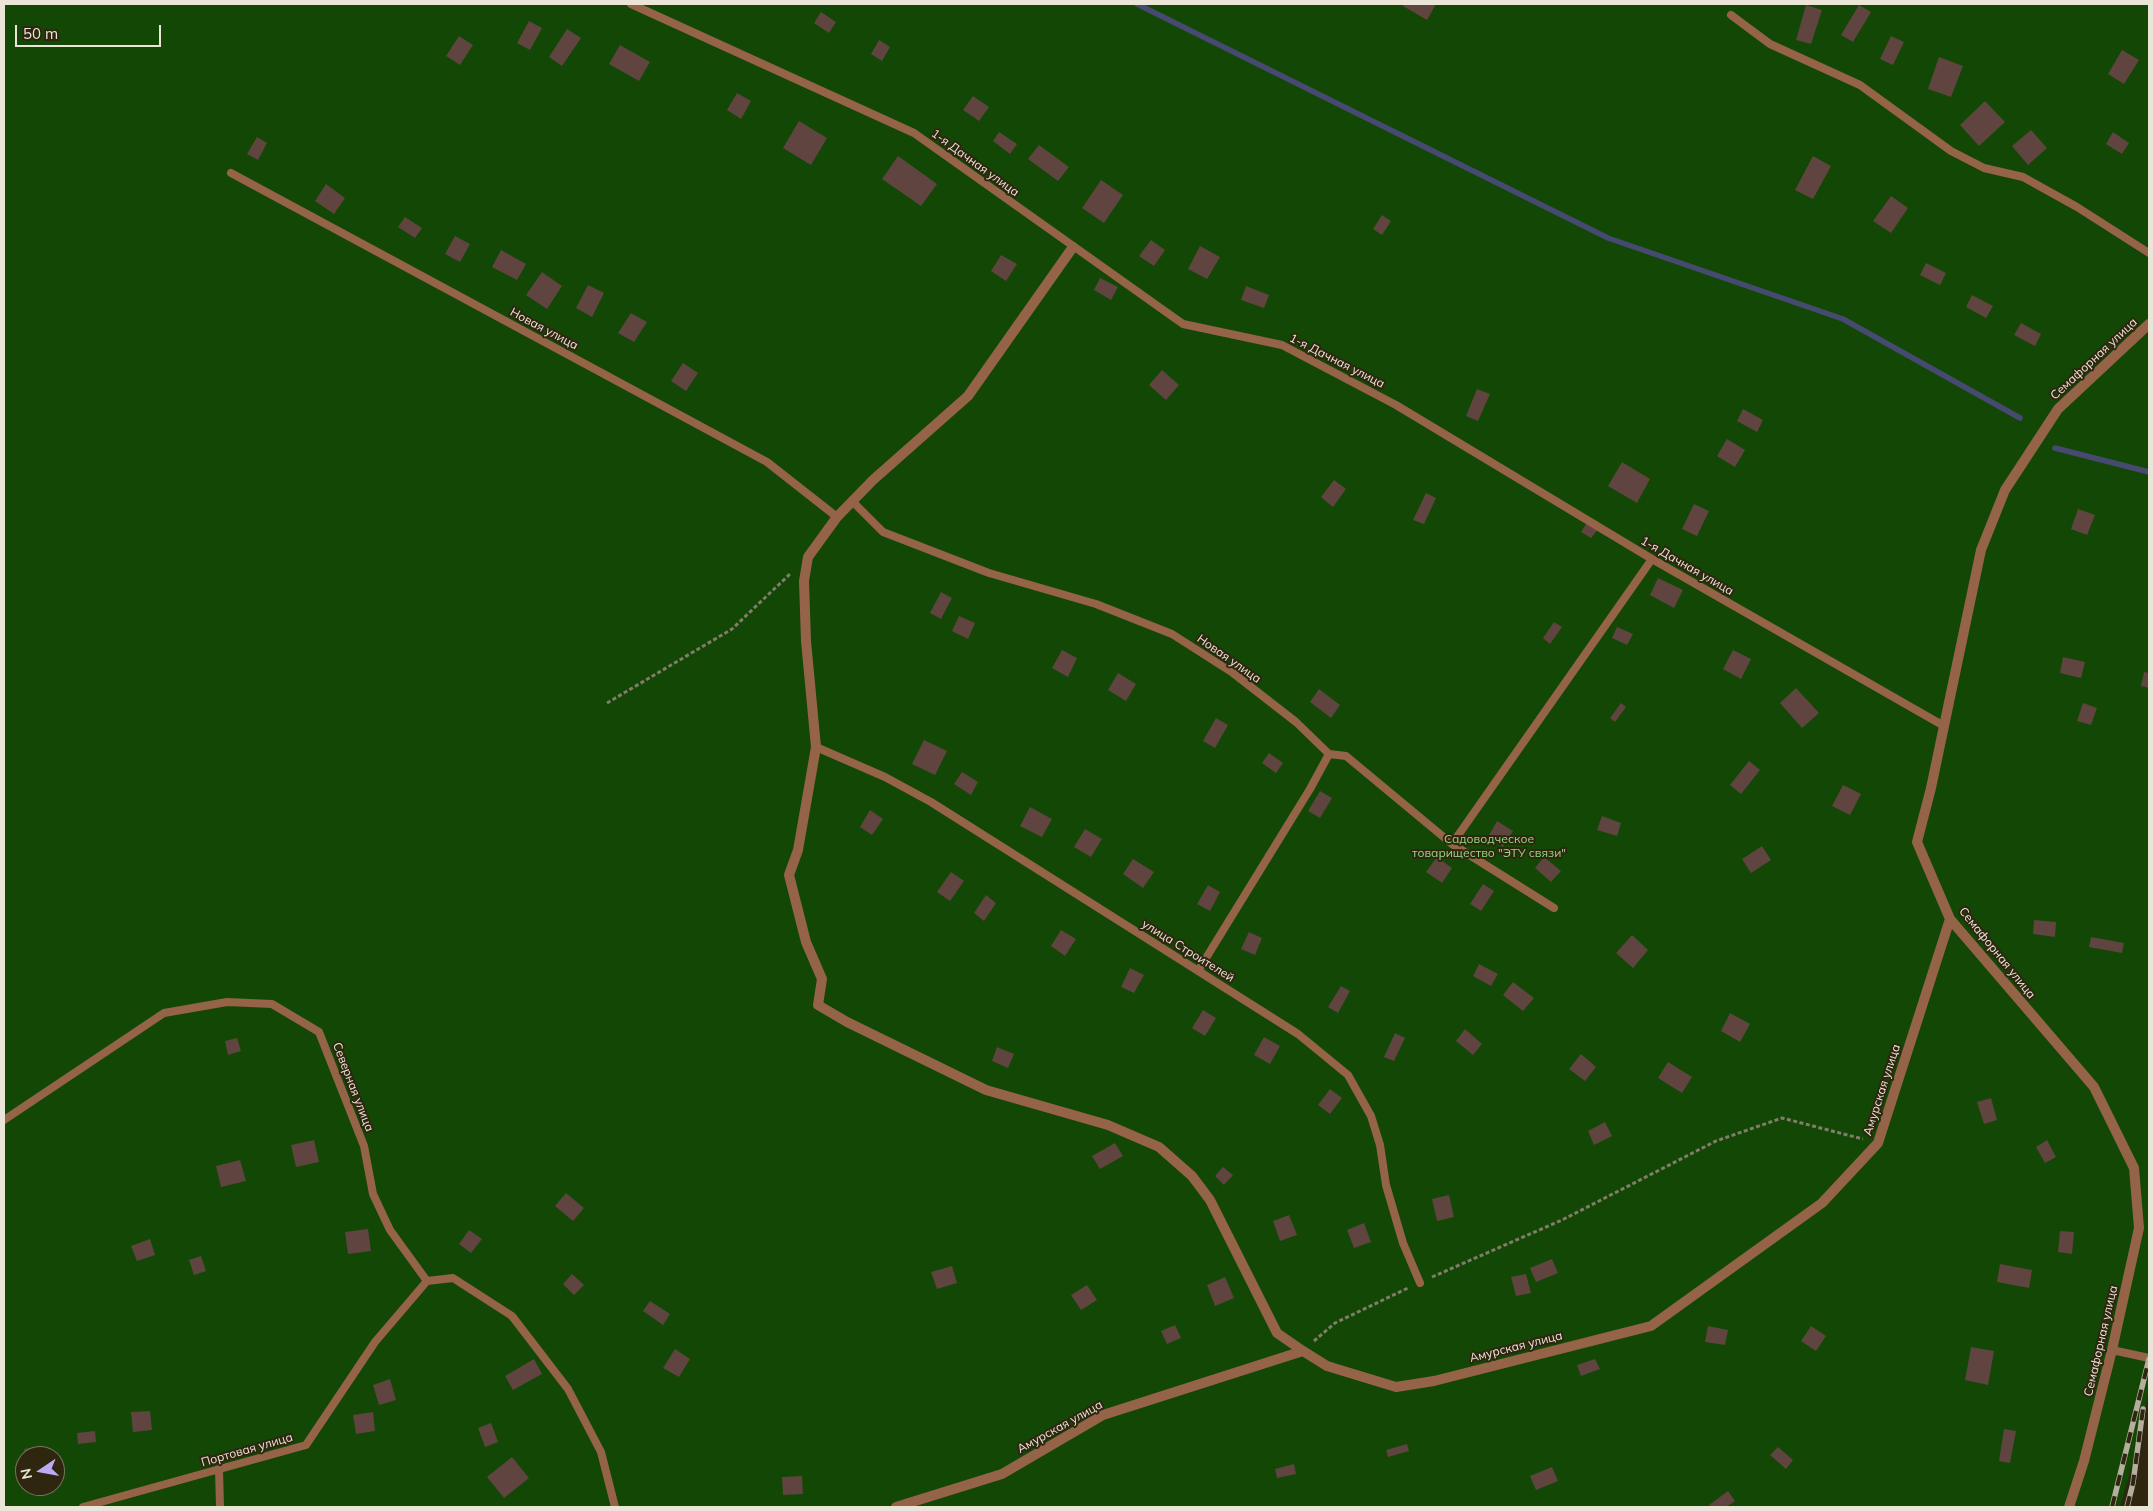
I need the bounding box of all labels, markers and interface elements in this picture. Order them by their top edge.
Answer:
scale bar [18,15,164,47]
text: 50 m [23,24,58,43]
street label: 1-я Дачная улица [928,126,1022,200]
street label: Новая улица [508,305,580,353]
street label: Семафорная улица [2048,315,2140,403]
street label: 1-я Дачная улица [1287,331,1387,391]
street label: 1-я Дачная улица [1638,534,1736,598]
street label: Новая улица [1194,632,1264,686]
park label: Садоводческое товарищество "ЭТУ связи" [1412,832,1566,860]
street label: Семафорная улица [1956,904,2038,1002]
street label: улица Строителей [1139,917,1237,985]
street label: Северная улица [329,1040,377,1134]
street label: Амурская улица [1860,1042,1904,1138]
street label: Семафорная улица [2081,1284,2121,1398]
street label: Амурская улица [1468,1328,1564,1366]
street label: Амурская улица [1015,1398,1105,1456]
street label: Портовая улица [200,1430,294,1470]
north arrow [15,1446,65,1496]
text: N [16,1467,36,1481]

